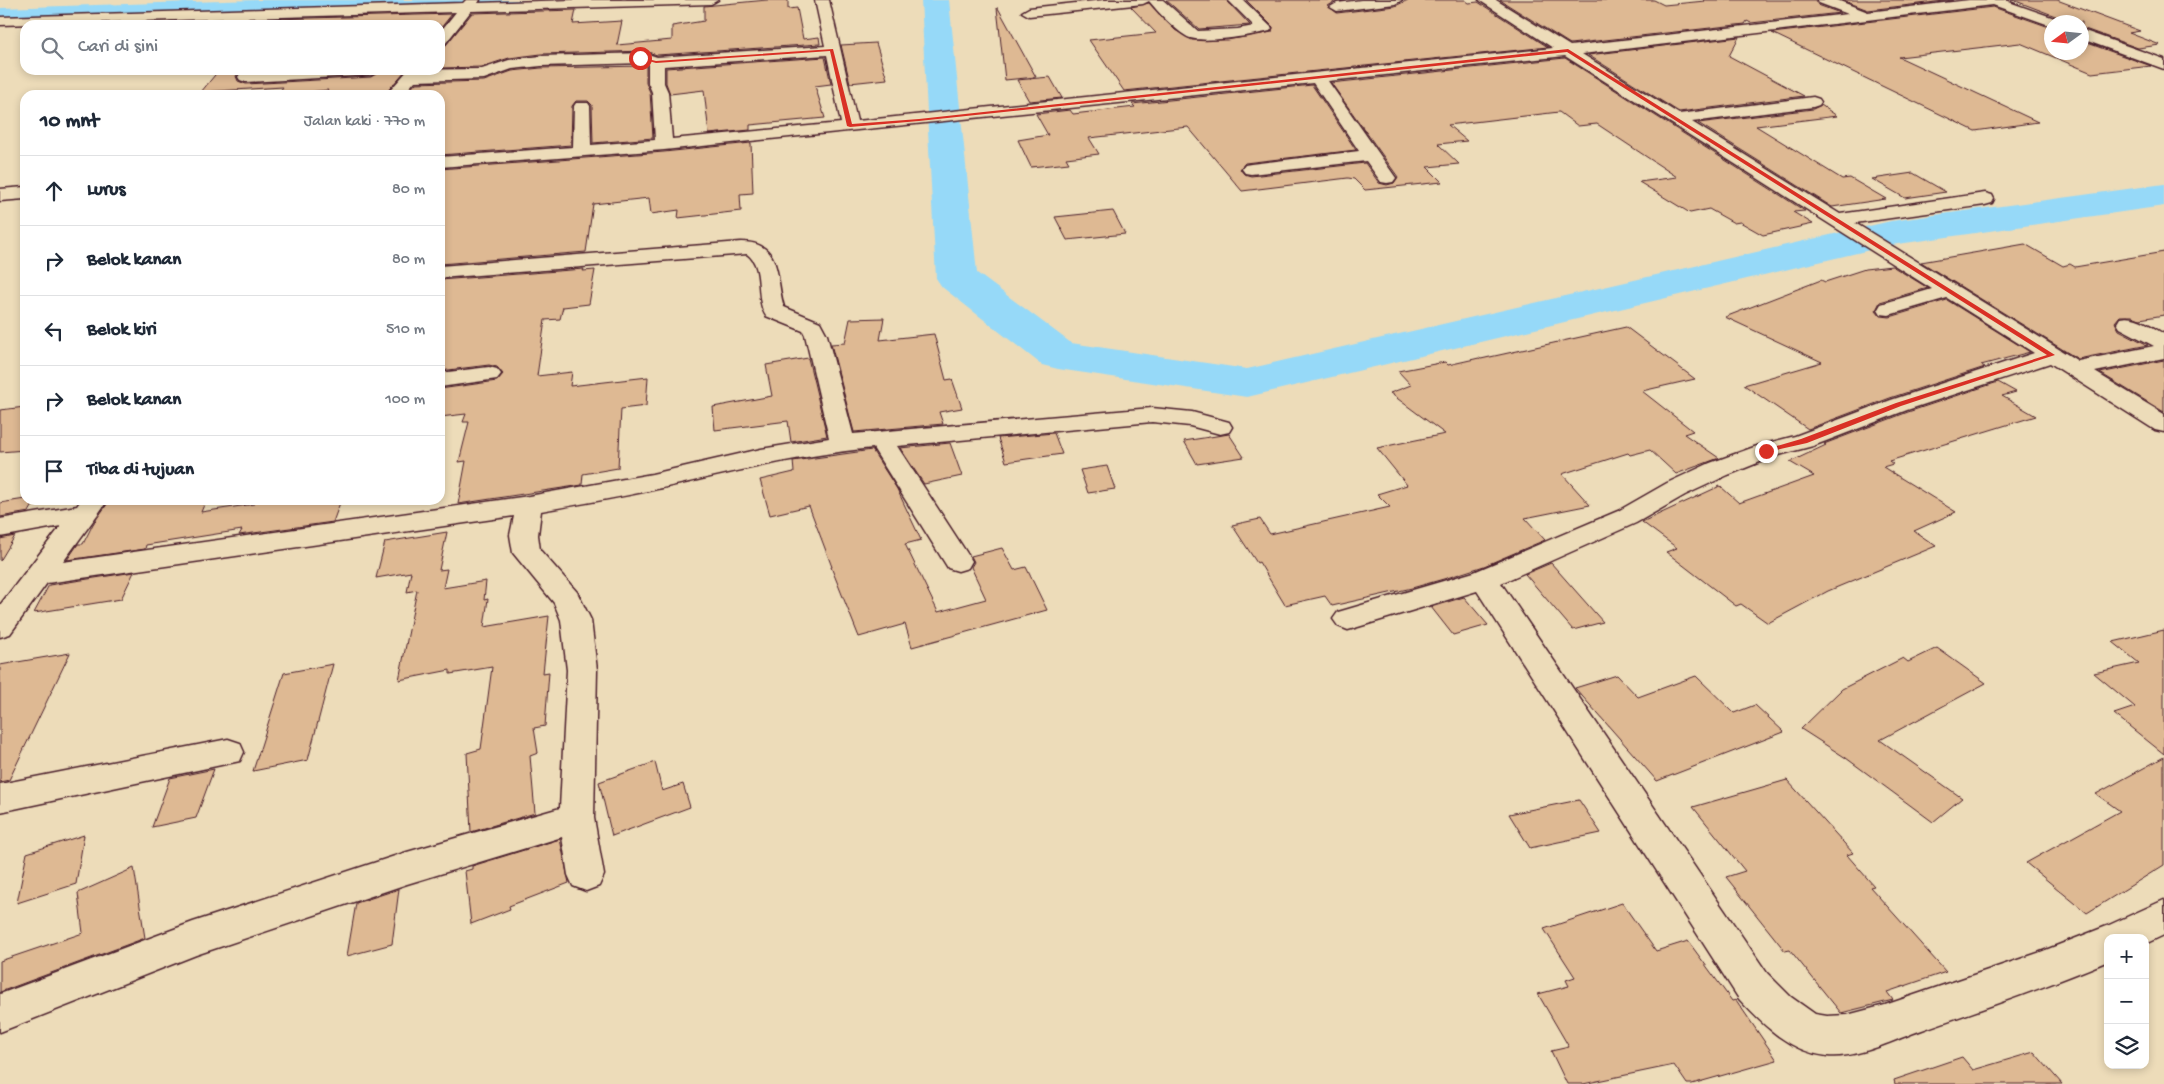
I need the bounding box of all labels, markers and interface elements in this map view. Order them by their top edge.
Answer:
north arrow [2044,15,2089,60]
search box [20,20,445,75]
icon: search [38,34,66,62]
text: Cari di sini [78,36,158,59]
route start [629,47,652,70]
text: 10 mnt [40,110,99,135]
text: Jalan kaki · 770 m [304,113,425,132]
icon: ahead [40,177,68,205]
text: Lurus [87,179,126,202]
text: 80 m [392,181,425,200]
icon: right [40,247,68,275]
text: Belok kanan [87,249,181,272]
text: 80 m [392,251,425,270]
icon: left [40,317,68,345]
text: Belok kiri [87,319,157,342]
text: 510 m [386,321,425,340]
icon: right [40,387,68,415]
text: Belok kanan [87,389,181,412]
text: 100 m [385,391,425,410]
route end [1755,440,1778,463]
icon: arrive [40,457,68,485]
text: Tiba di tujuan [87,459,194,482]
map controls [2104,934,2149,1069]
button: + [2104,934,2149,979]
button: − [2104,979,2149,1024]
button: layers [2104,1024,2149,1069]

